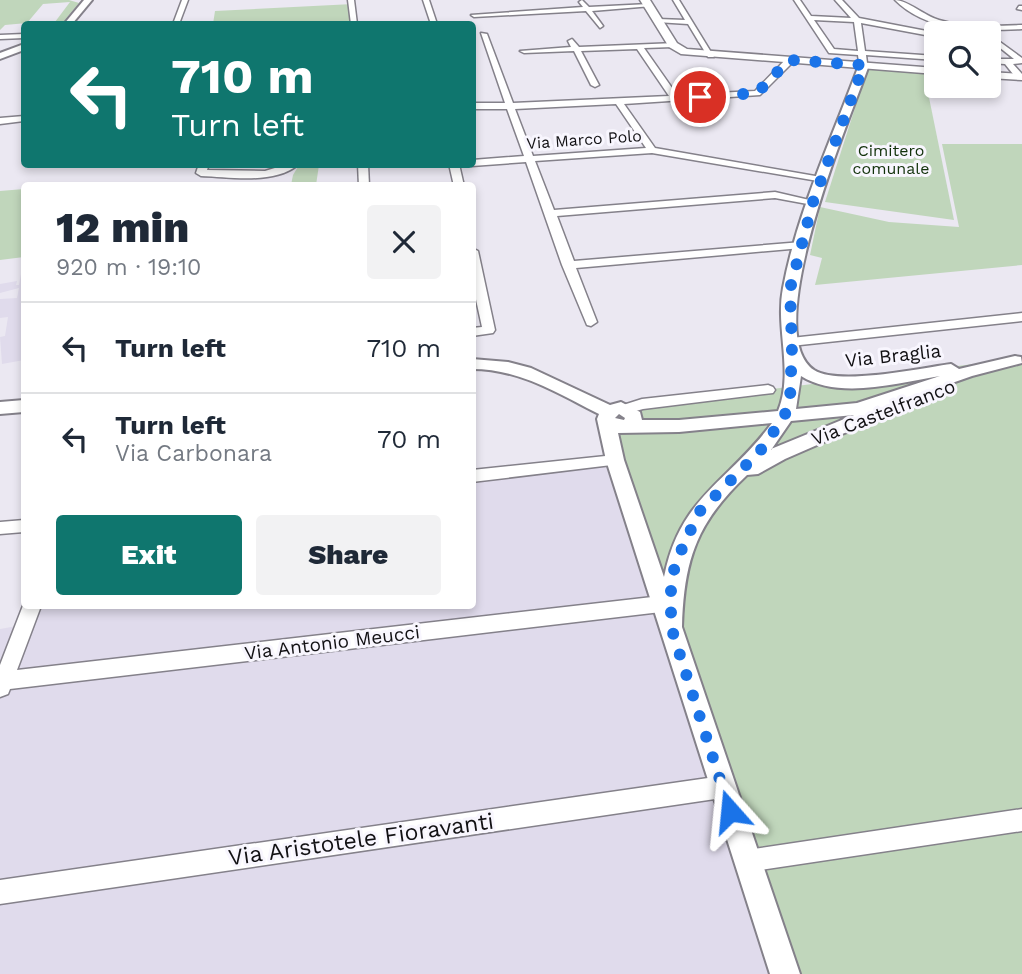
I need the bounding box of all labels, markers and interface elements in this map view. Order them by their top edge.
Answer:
map controls [924,21,1001,98]
button: search [924,21,1001,98]
text: 710 m [171,47,314,105]
icon: left [56,49,147,140]
pin [670,67,730,127]
icon: arrive [681,78,719,116]
text: Turn left [171,106,304,144]
street label: Via Marco Polo [526,126,642,153]
park label: Cimitero comunale [853,141,929,178]
text: 12 min [56,203,189,252]
button: close [367,205,441,279]
text: 920 m · 19:10 [56,254,201,281]
icon: left [56,329,94,367]
text: Turn left [115,333,226,363]
text: 710 m [366,333,441,363]
street label: Via Braglia [844,339,943,372]
street label: Via Castelfranco [808,374,958,450]
text: Turn left [115,410,226,440]
icon: left [56,420,94,458]
text: 70 m [377,424,441,454]
text: Via Carbonara [115,440,272,467]
button: Exit [56,515,242,595]
button: Share [256,515,441,595]
street label: Via Antonio Meucci [243,620,421,665]
position arrow [693,774,767,848]
street label: Via Aristotele Fioravanti [227,807,495,871]

